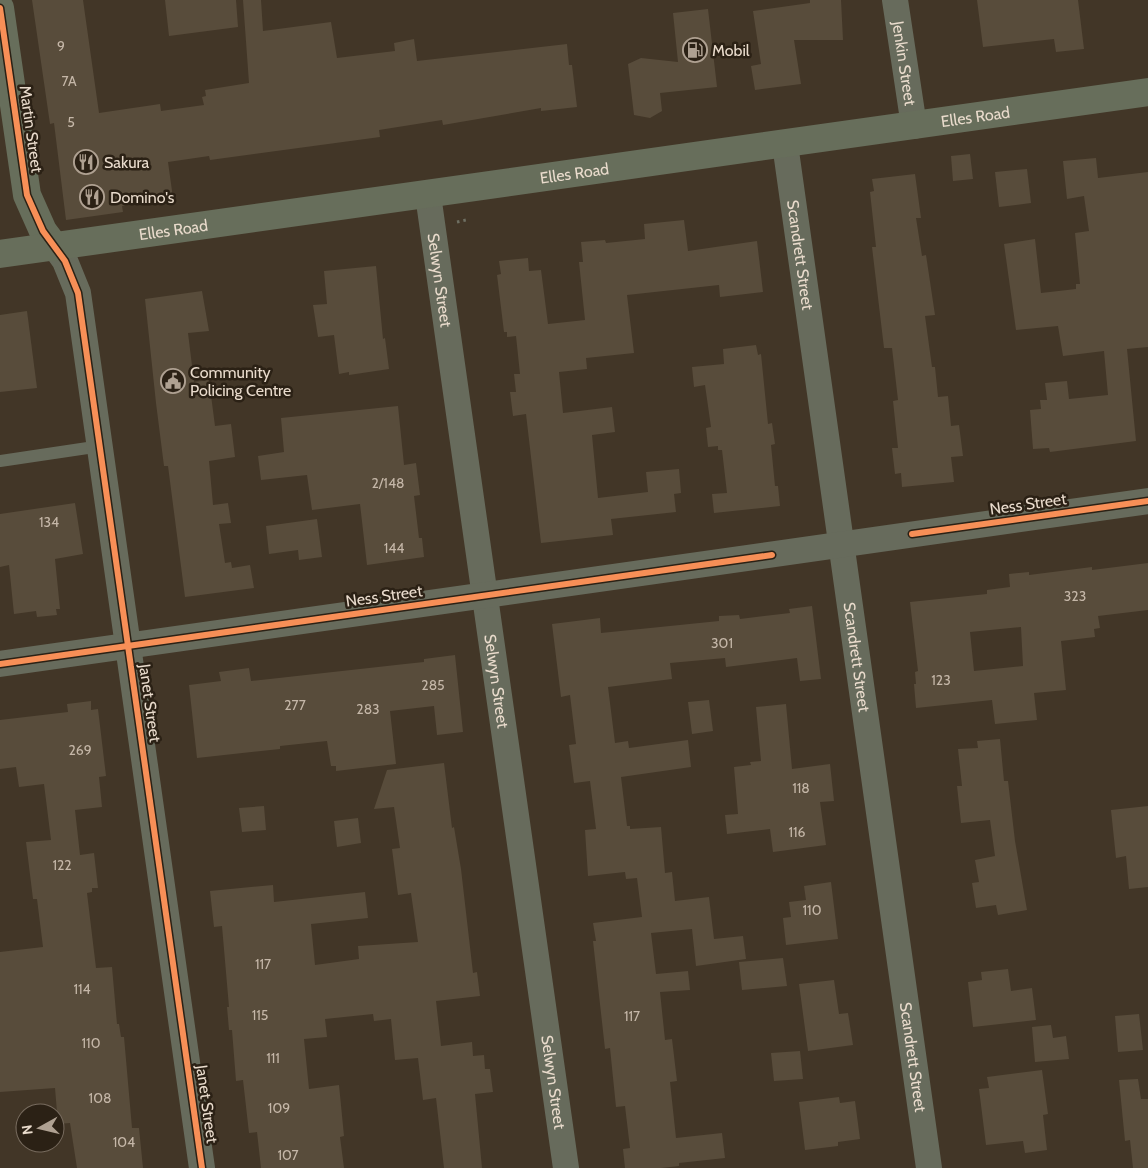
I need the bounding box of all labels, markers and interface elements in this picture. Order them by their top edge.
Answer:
street label: Jenkin Street [889,19,920,107]
house number: 9 [57,37,65,55]
fuel station icon: Mobil [682,37,708,63]
place label: Mobil [712,41,750,60]
house number: 7A [61,72,77,90]
street label: Martin Street [15,84,47,175]
street label: Elles Road [940,102,1011,131]
house number: 5 [67,113,75,131]
restaurant icon: Sakura [73,149,99,175]
place label: Sakura [104,153,150,172]
street label: Elles Road [539,159,610,187]
restaurant icon: Domino's [79,184,105,210]
place label: Domino's [110,188,175,207]
street label: Scandrett Street [783,199,818,312]
street label: Elles Road [138,215,209,244]
street label: Selwyn Street [424,232,456,329]
place label: Community Policing Centre [190,363,291,400]
public building icon: Community Policing Centre [160,368,186,394]
house number: 2/148 [372,474,405,492]
street label: Ness Street [988,489,1068,519]
house number: 134 [39,513,59,531]
house number: 144 [384,539,404,557]
street label: Ness Street [344,581,424,611]
house number: 323 [1064,587,1086,605]
street label: Scandrett Street [840,601,874,714]
street label: Selwyn Street [481,633,513,730]
house number: 301 [711,634,733,652]
street label: Janet Street [135,662,165,744]
house number: 123 [931,671,951,689]
house number: 285 [421,676,445,694]
house number: 277 [284,696,306,714]
house number: 283 [356,700,380,718]
house number: 269 [68,741,92,759]
house number: 118 [792,779,810,797]
house number: 116 [788,823,806,841]
house number: 122 [52,856,72,874]
house number: 110 [803,901,822,919]
house number: 117 [255,955,271,973]
house number: 114 [73,980,91,998]
street label: Scandrett Street [896,1001,931,1114]
house number: 115 [252,1006,268,1024]
house number: 117 [624,1007,640,1025]
house number: 110 [82,1034,101,1052]
street label: Selwyn Street [538,1034,570,1131]
house number: 111 [266,1049,280,1067]
street label: Janet Street [192,1063,222,1145]
house number: 108 [89,1089,111,1107]
house number: 109 [268,1099,290,1117]
north arrow [15,1103,65,1153]
text: N [18,1124,37,1136]
house number: 104 [113,1133,135,1151]
house number: 107 [277,1146,299,1164]

